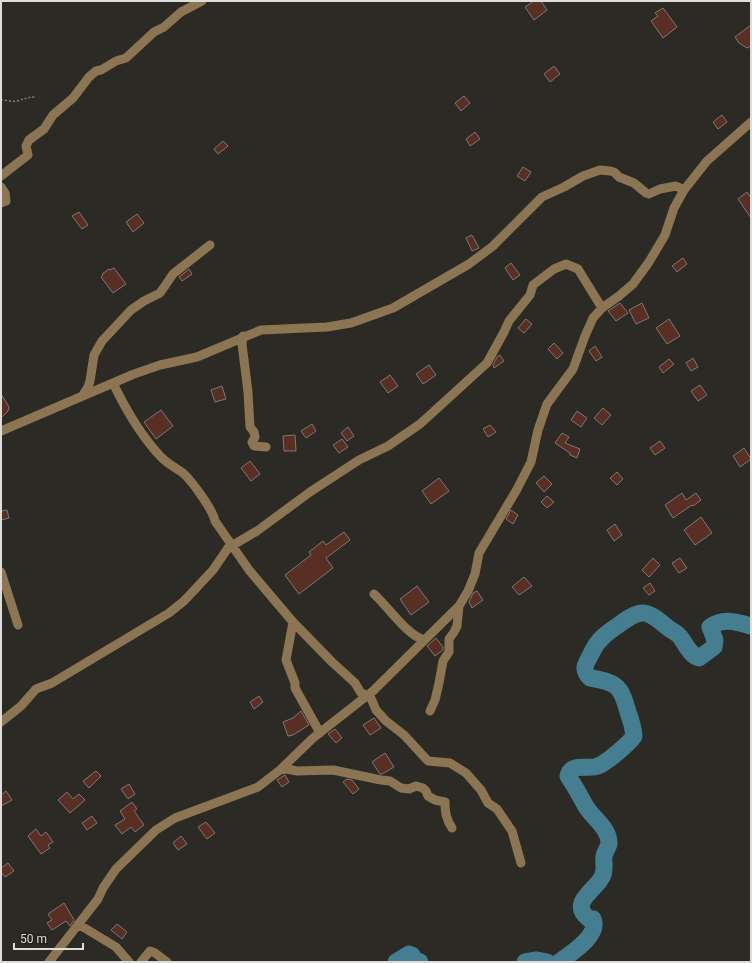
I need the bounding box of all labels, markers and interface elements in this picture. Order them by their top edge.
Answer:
scale bar [14,925,83,951]
text: 50 m [20,932,47,946]

